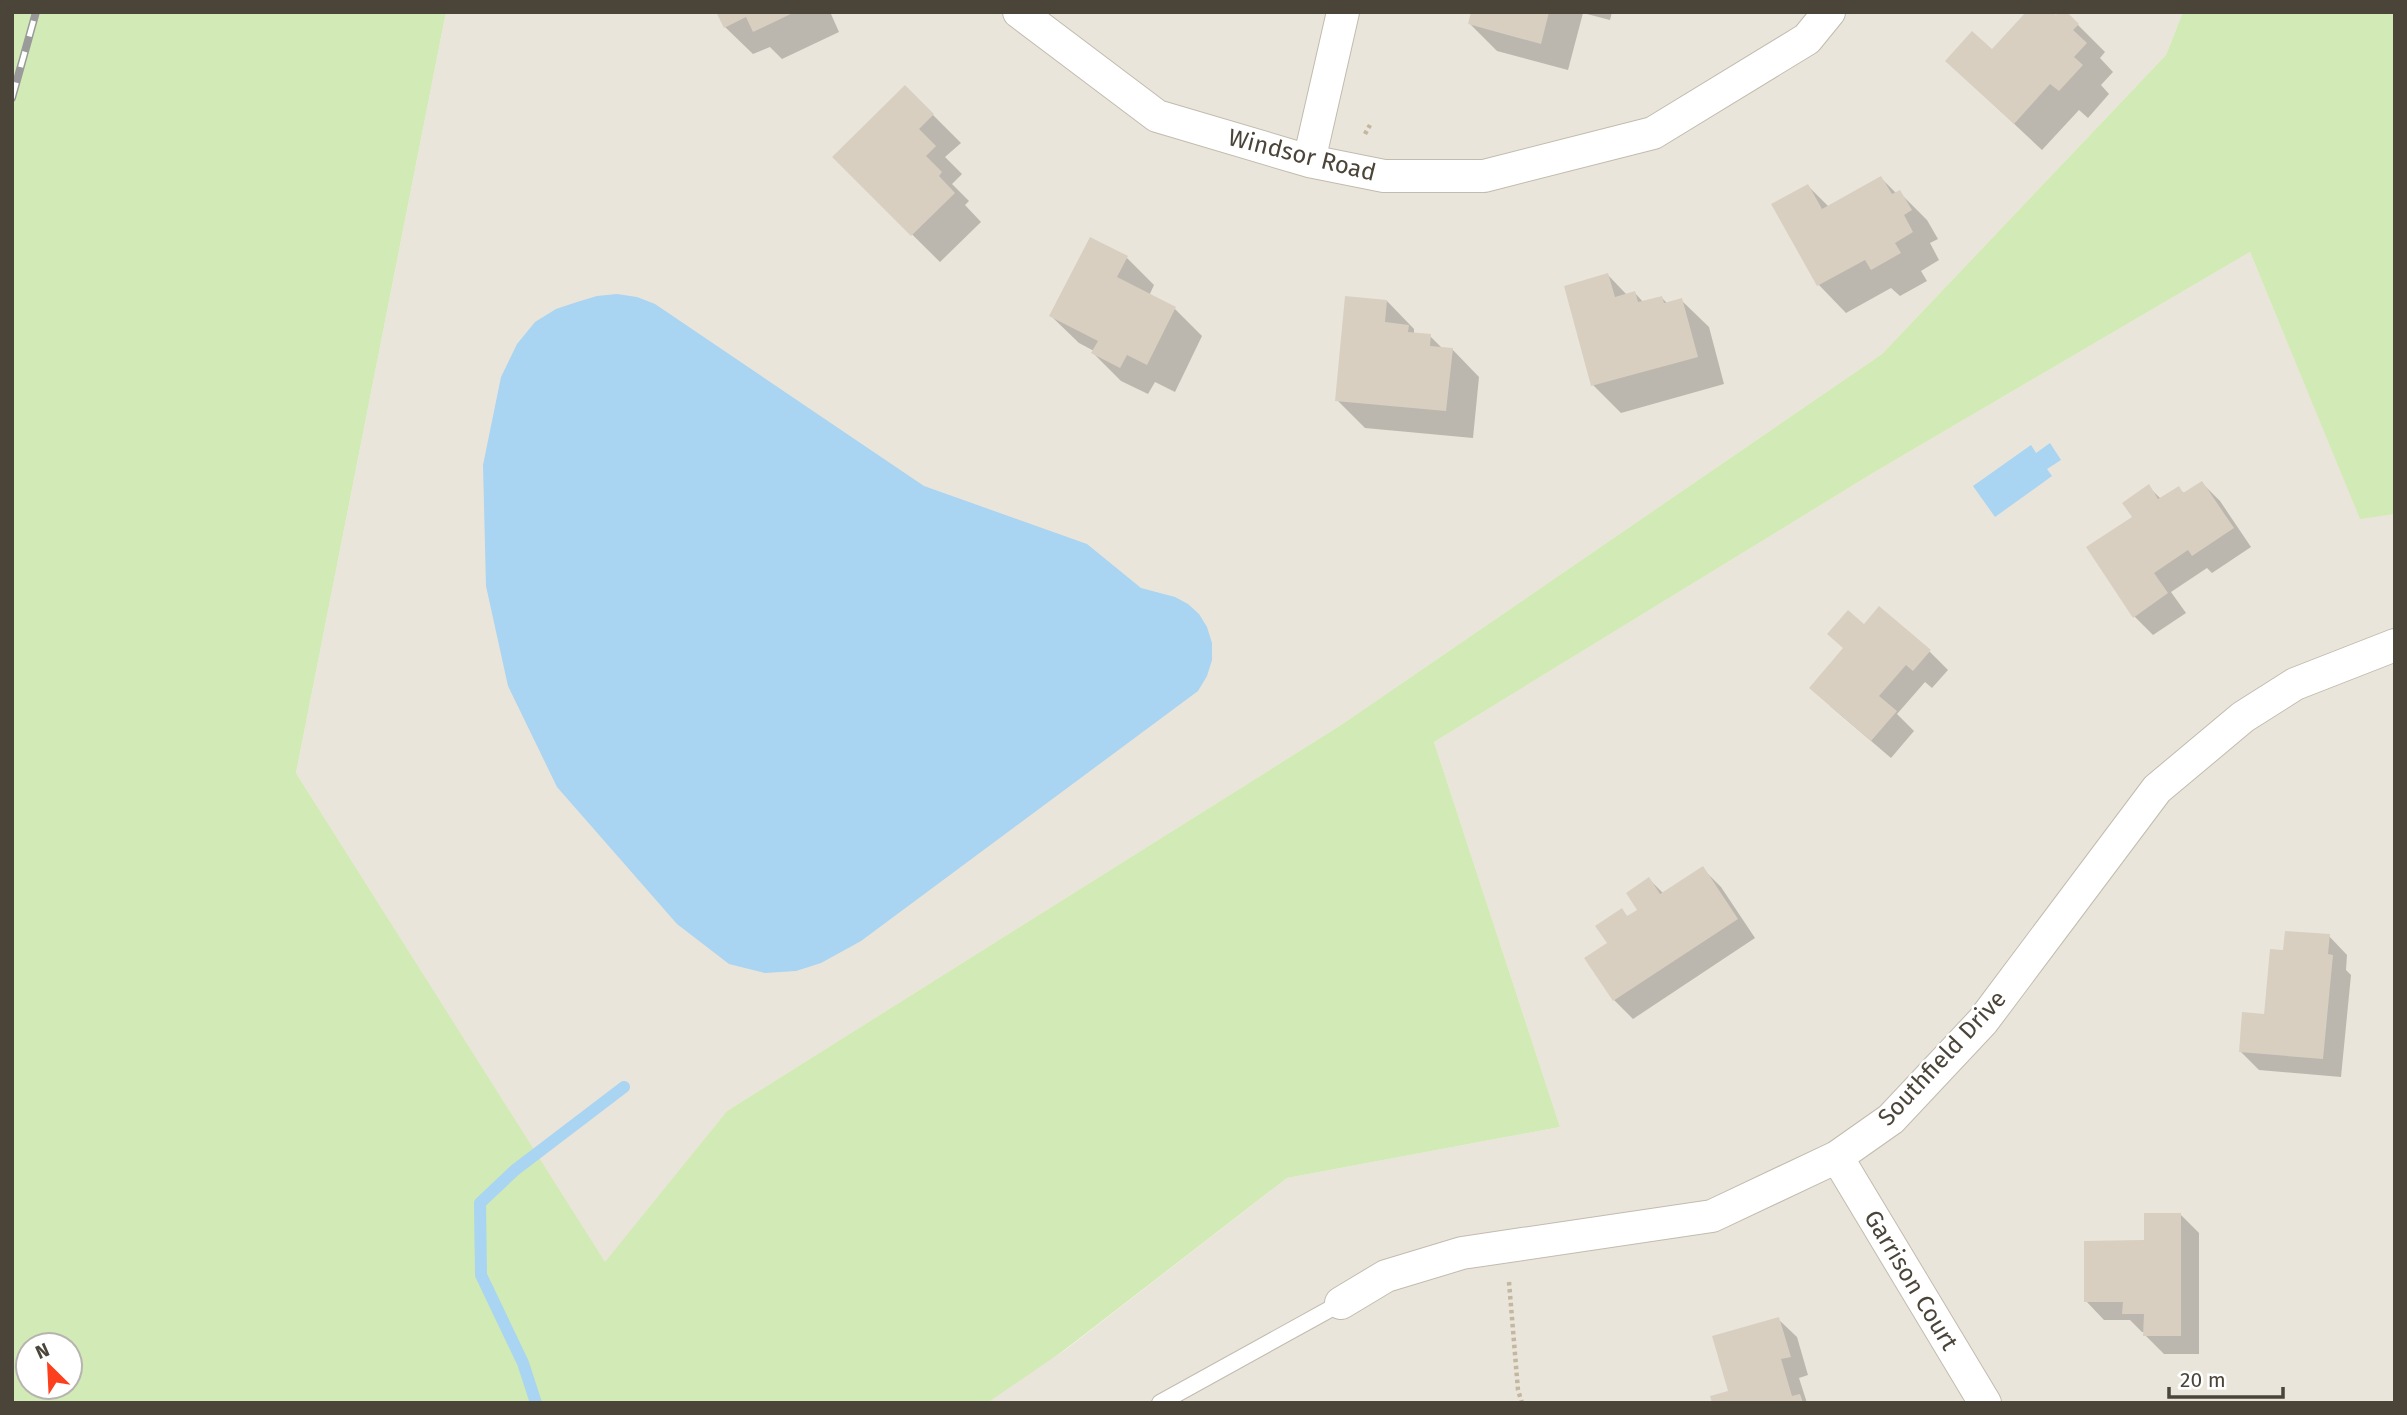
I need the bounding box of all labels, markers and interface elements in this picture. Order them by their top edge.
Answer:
street label: Windsor Road [1225,123,1379,187]
street label: Southfield Drive [1872,985,2012,1131]
street label: Garrison Court [1858,1205,1964,1355]
north arrow [14,1331,84,1401]
text: N [32,1338,53,1364]
scale bar [2169,1356,2283,1400]
text: 20 m [2180,1367,2226,1393]

